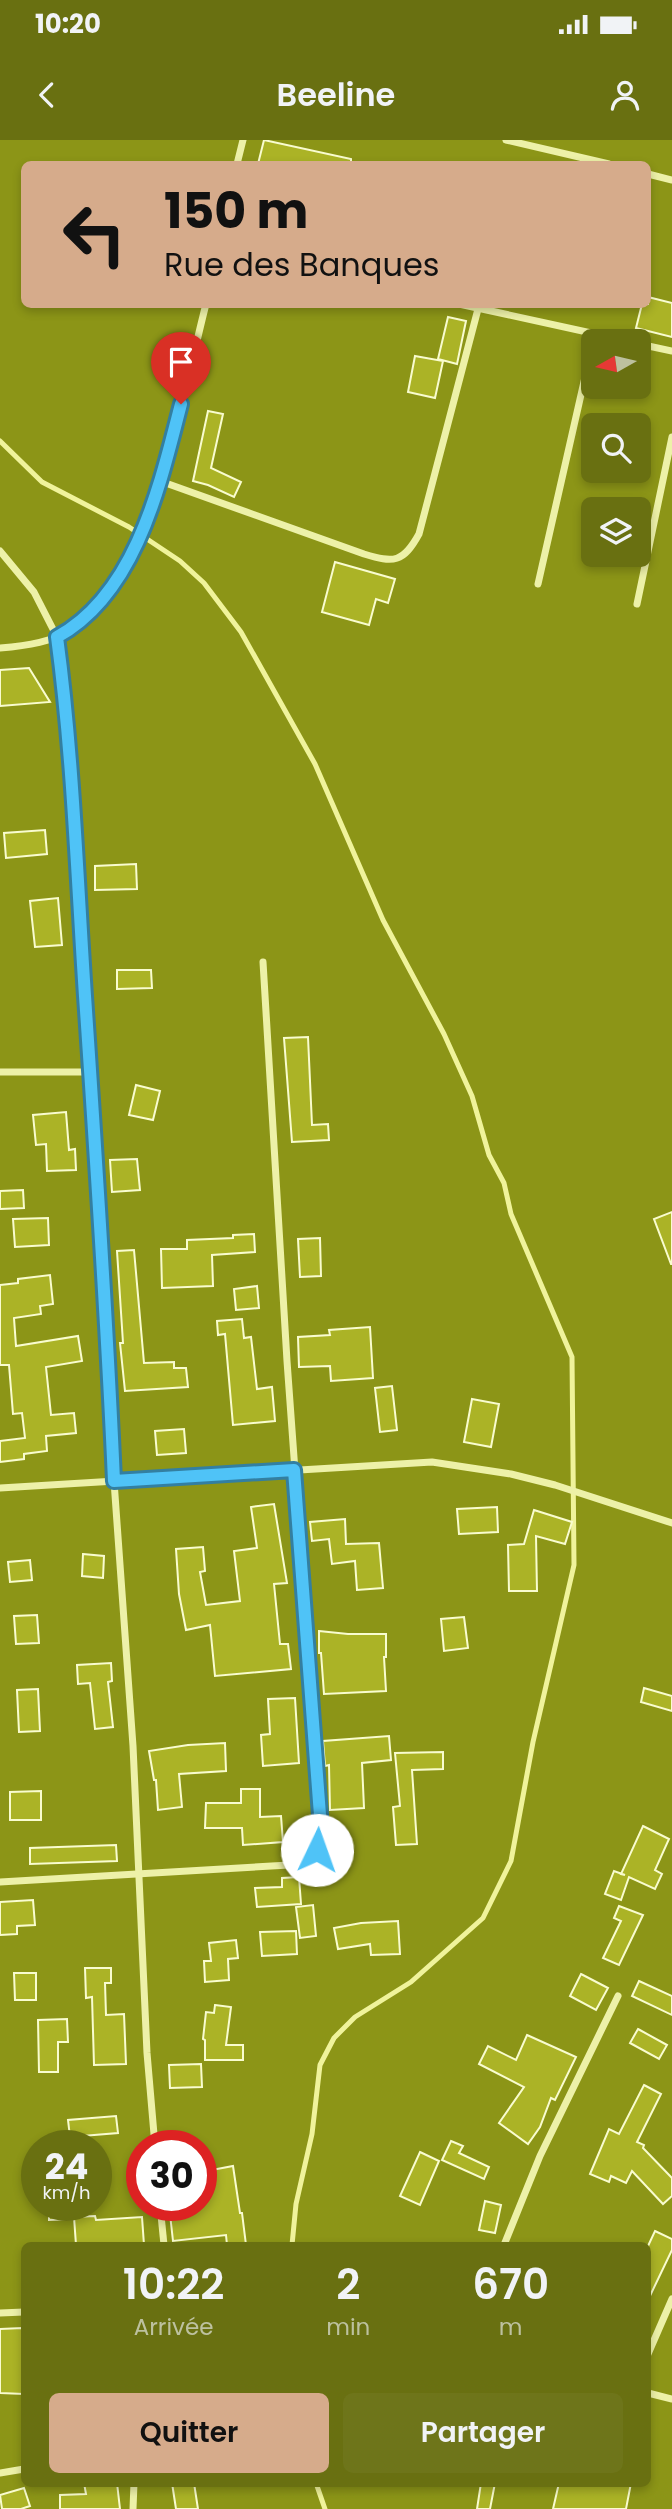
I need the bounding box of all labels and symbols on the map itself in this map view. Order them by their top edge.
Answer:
north arrow [581,329,651,399]
pin [151,332,211,404]
position arrow [280,1813,354,1887]
speed limit sign: 30 [126,2130,217,2221]

